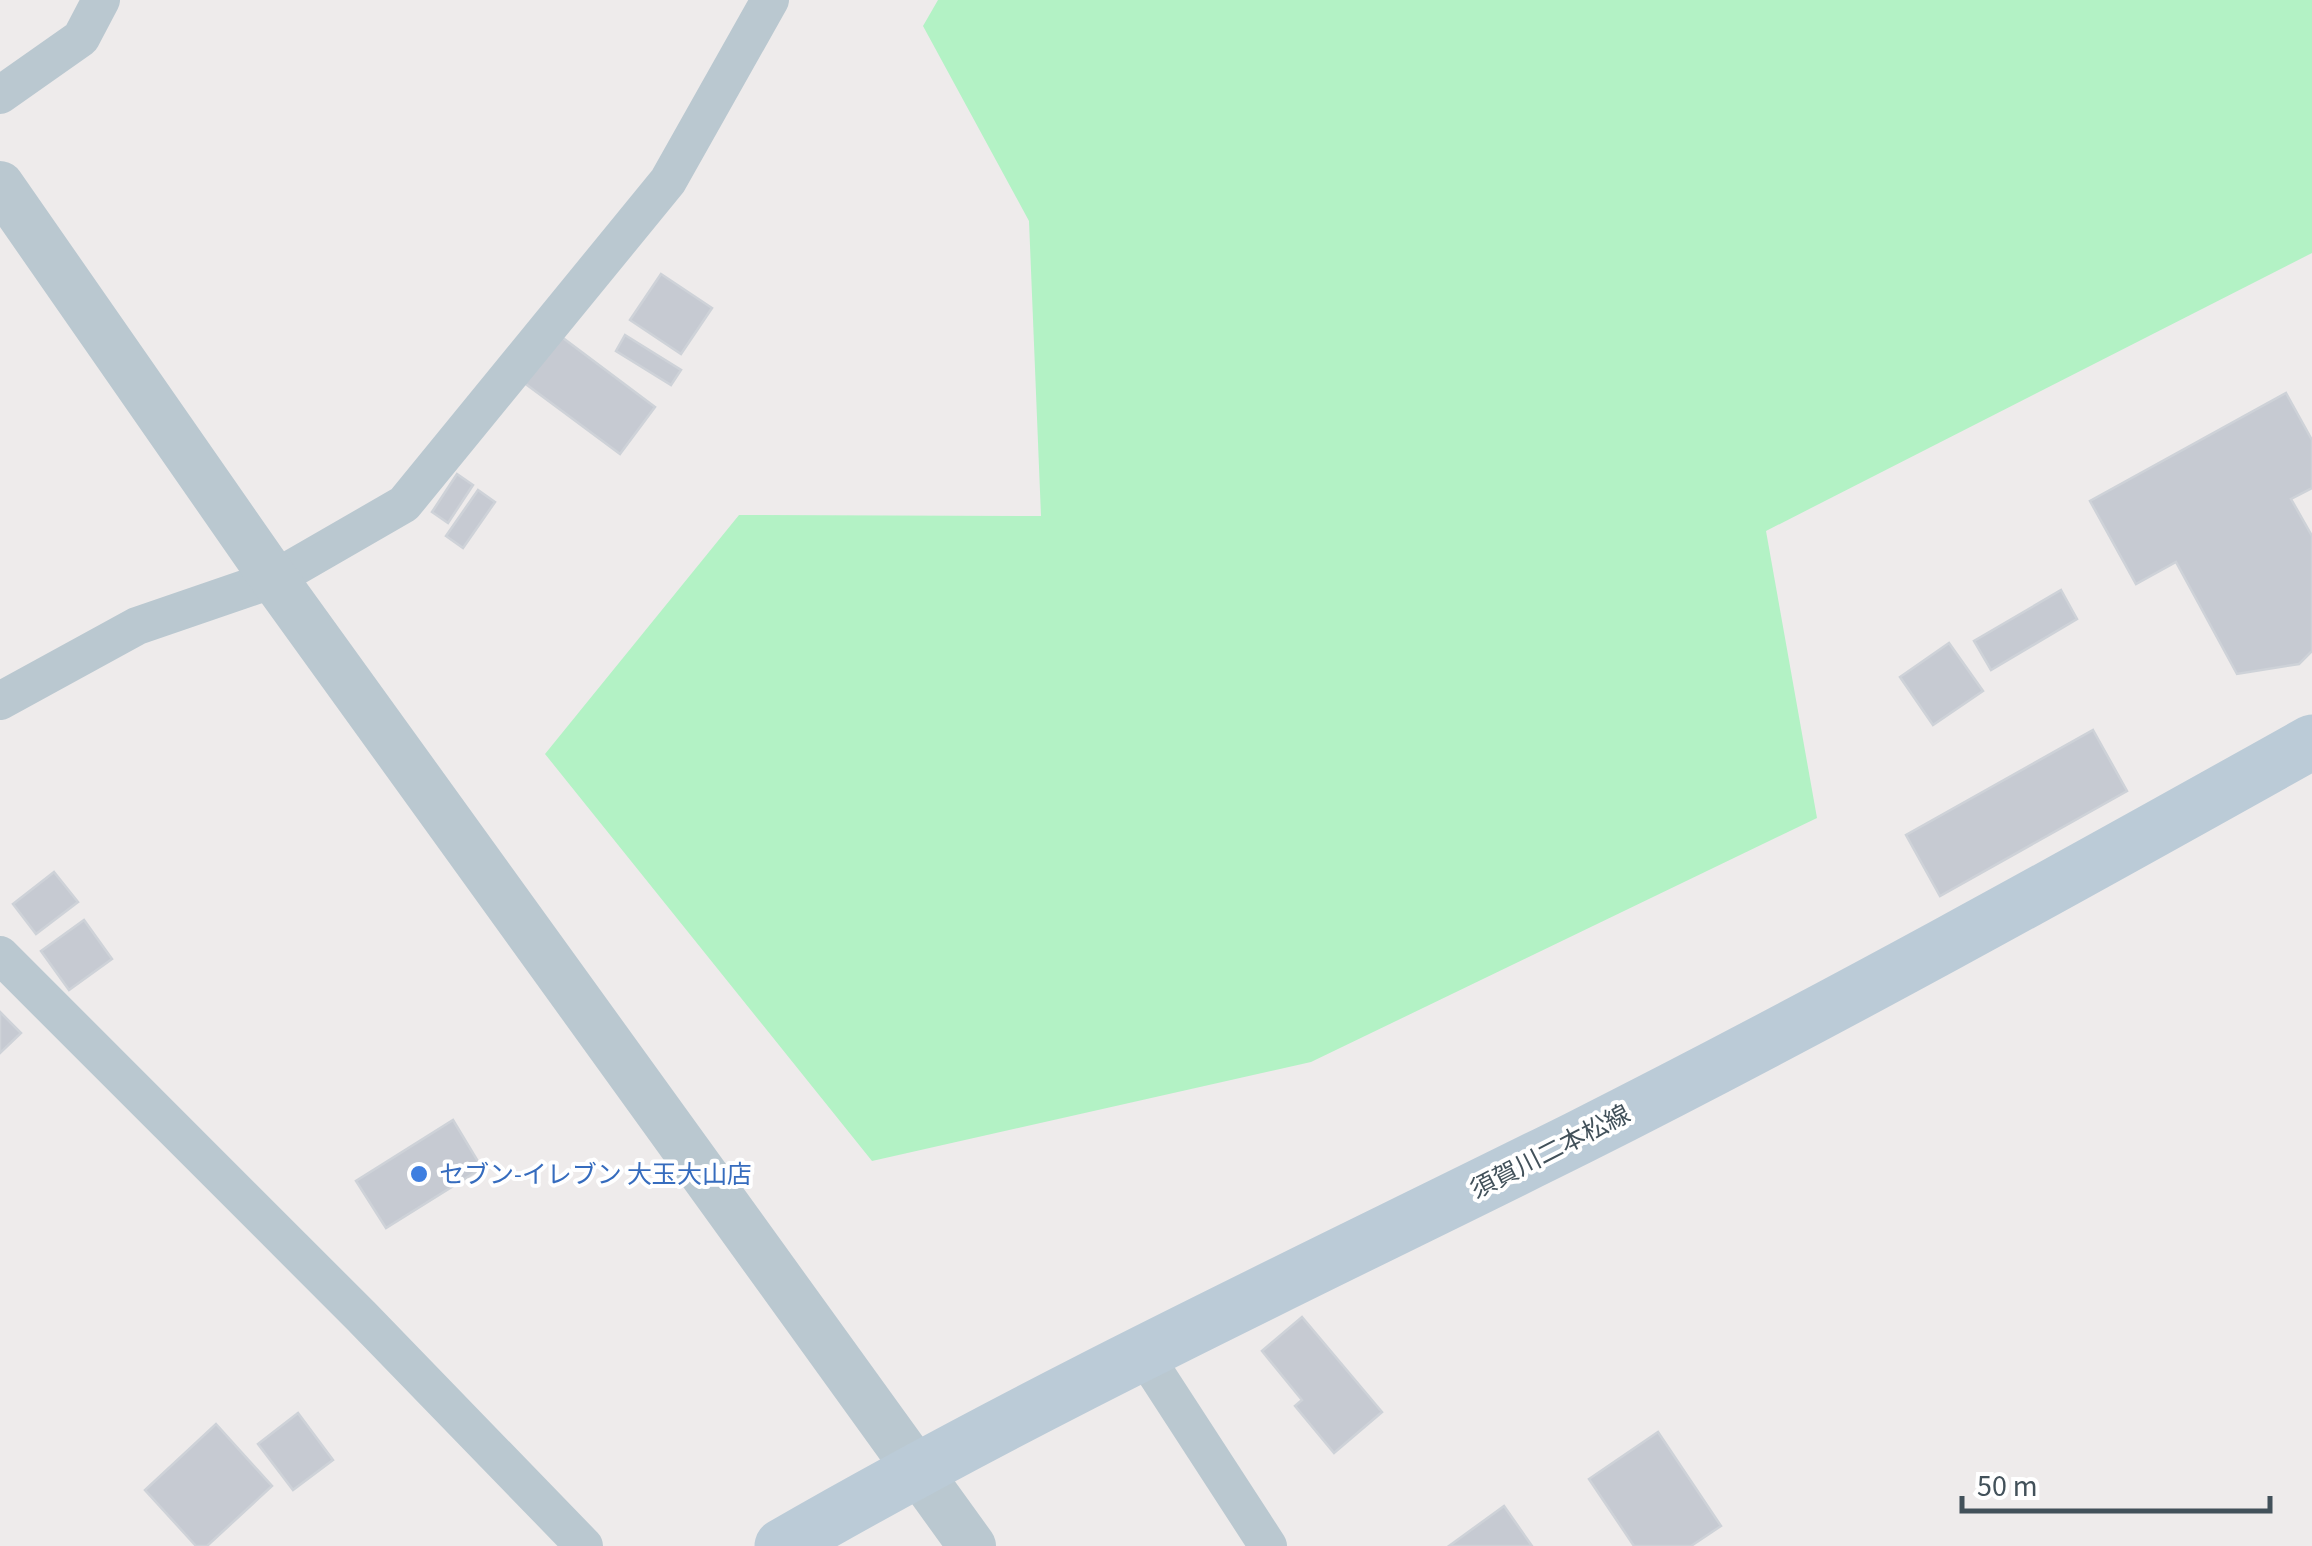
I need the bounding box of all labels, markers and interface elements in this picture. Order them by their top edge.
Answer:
street label: 須賀川二本松線 [1464,1096,1637,1208]
place label: セブン-イレブン 大玉大山店 [439,1157,752,1193]
marker: セブン-イレブン 大玉大山店 [408,1163,430,1185]
scale bar [1962,1451,2270,1513]
text: 50 m [1977,1465,2038,1508]

